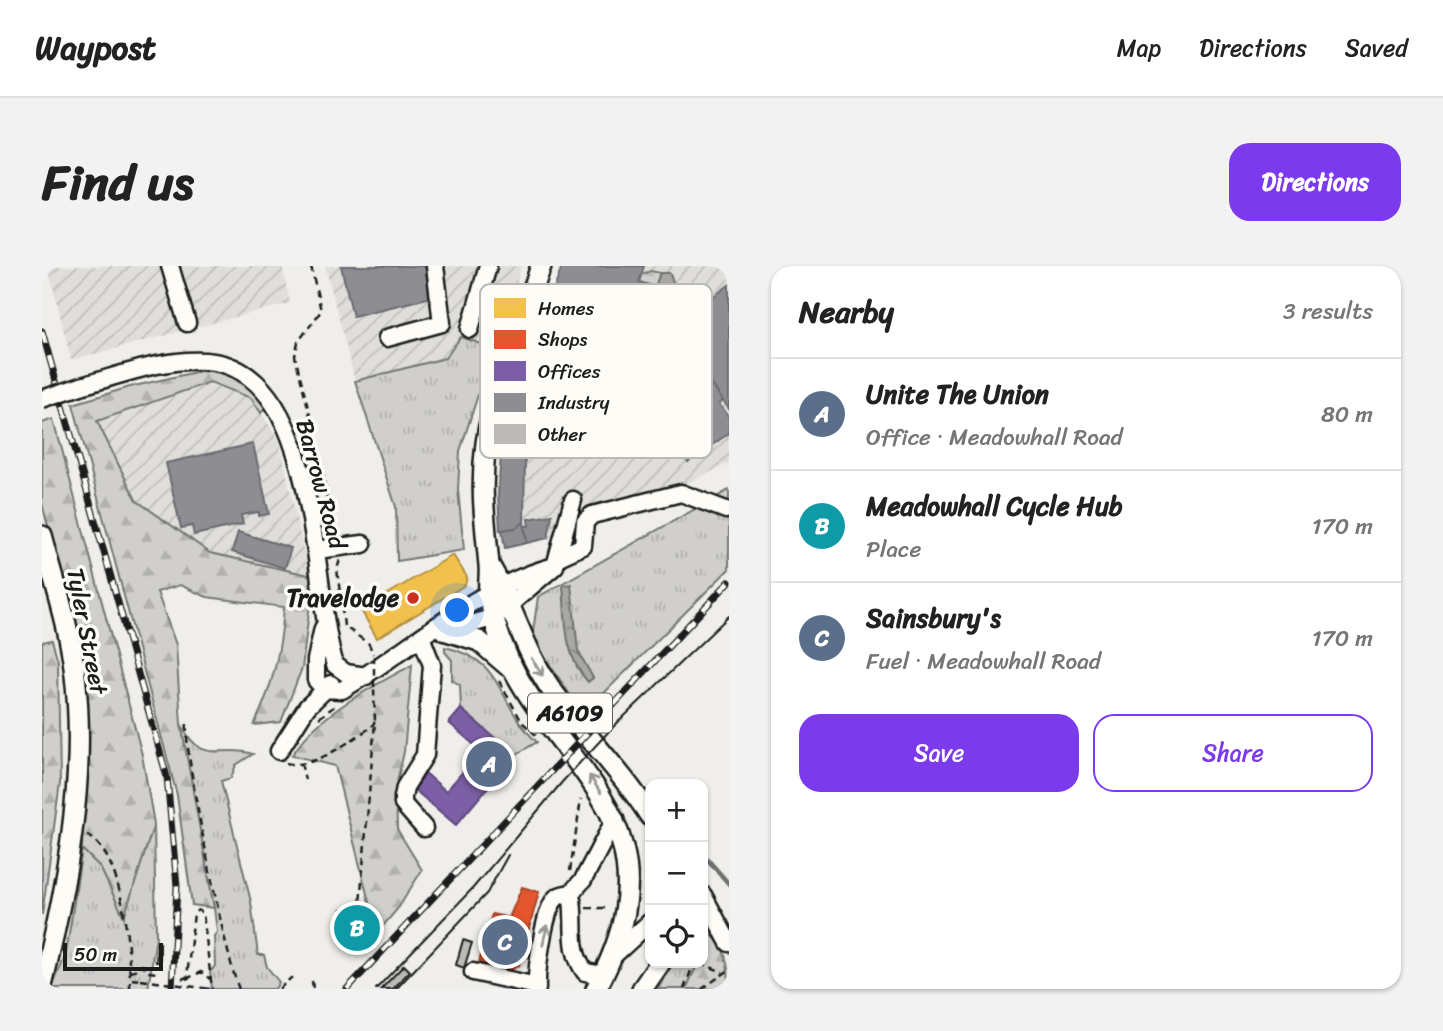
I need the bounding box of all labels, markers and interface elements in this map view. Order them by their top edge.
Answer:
text: Waypost [35,19,156,77]
text: Map [1117,27,1161,69]
text: Directions [1199,27,1307,69]
text: Saved [1345,27,1408,69]
text: Find us [42,139,194,226]
button: Directions [1229,143,1401,221]
legend [480,284,712,458]
text: Nearby [799,285,894,339]
text: 3 results [1283,291,1373,332]
text: Homes [538,292,594,325]
text: Shops [538,323,588,356]
text: Offices [538,355,601,388]
text: Unite The Union [866,371,1049,417]
text: Industry [537,386,610,419]
text: A [814,394,830,435]
text: 80 m [1321,394,1373,435]
street label: Barrow Road [283,414,359,556]
text: Office · Meadowhall Road [866,417,1123,458]
text: Other [538,418,587,451]
text: Meadowhall Cycle Hub [866,483,1123,529]
text: B [815,506,829,547]
text: 170 m [1312,506,1373,547]
text: Place [866,529,921,570]
street label: Tyler Street [54,564,120,699]
place label: Travelodge [287,577,400,619]
marker: Travelodge [405,590,421,606]
your location [440,593,474,627]
text: Sainsbury's [866,595,1001,641]
text: C [815,618,829,659]
text: 170 m [1312,618,1373,659]
text: Fuel · Meadowhall Road [866,641,1101,682]
one-way arrow [530,656,544,676]
road number: A6109 [528,694,612,732]
button: Save [799,714,1079,792]
button: Share [1093,714,1373,792]
pin: A [466,738,512,790]
one-way arrow [588,774,602,794]
map controls [645,779,708,968]
button: + [645,779,708,842]
button: − [645,842,708,905]
pin: B [334,902,380,954]
button: locate [645,905,708,968]
pin: C [482,916,528,968]
one-way arrow [538,924,552,947]
text: 50 m [74,938,117,971]
scale bar [63,940,163,972]

